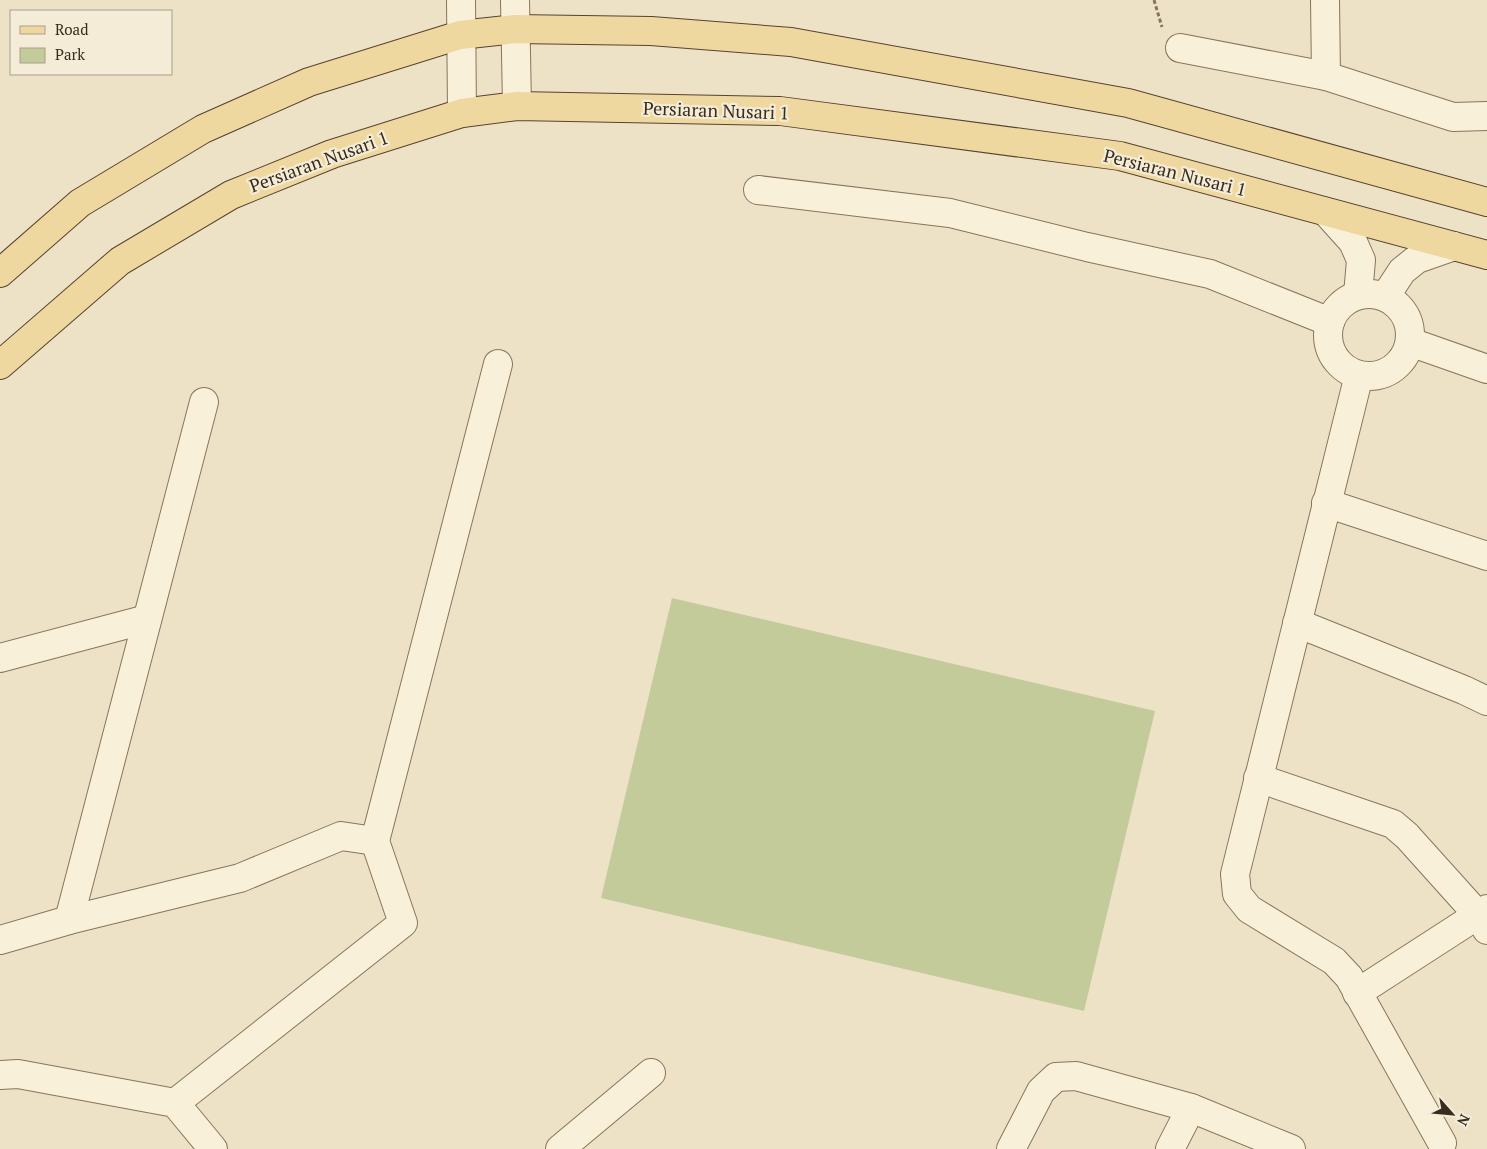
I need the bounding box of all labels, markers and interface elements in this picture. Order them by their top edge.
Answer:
legend [10,10,172,75]
text: Road [55,19,88,39]
text: Park [55,44,85,64]
street label: Persiaran Nusari 1 [643,95,790,125]
street label: Persiaran Nusari 1 [246,125,391,197]
street label: Persiaran Nusari 1 [1101,143,1249,201]
north arrow [1427,1089,1477,1139]
text: N [1453,1111,1475,1130]

